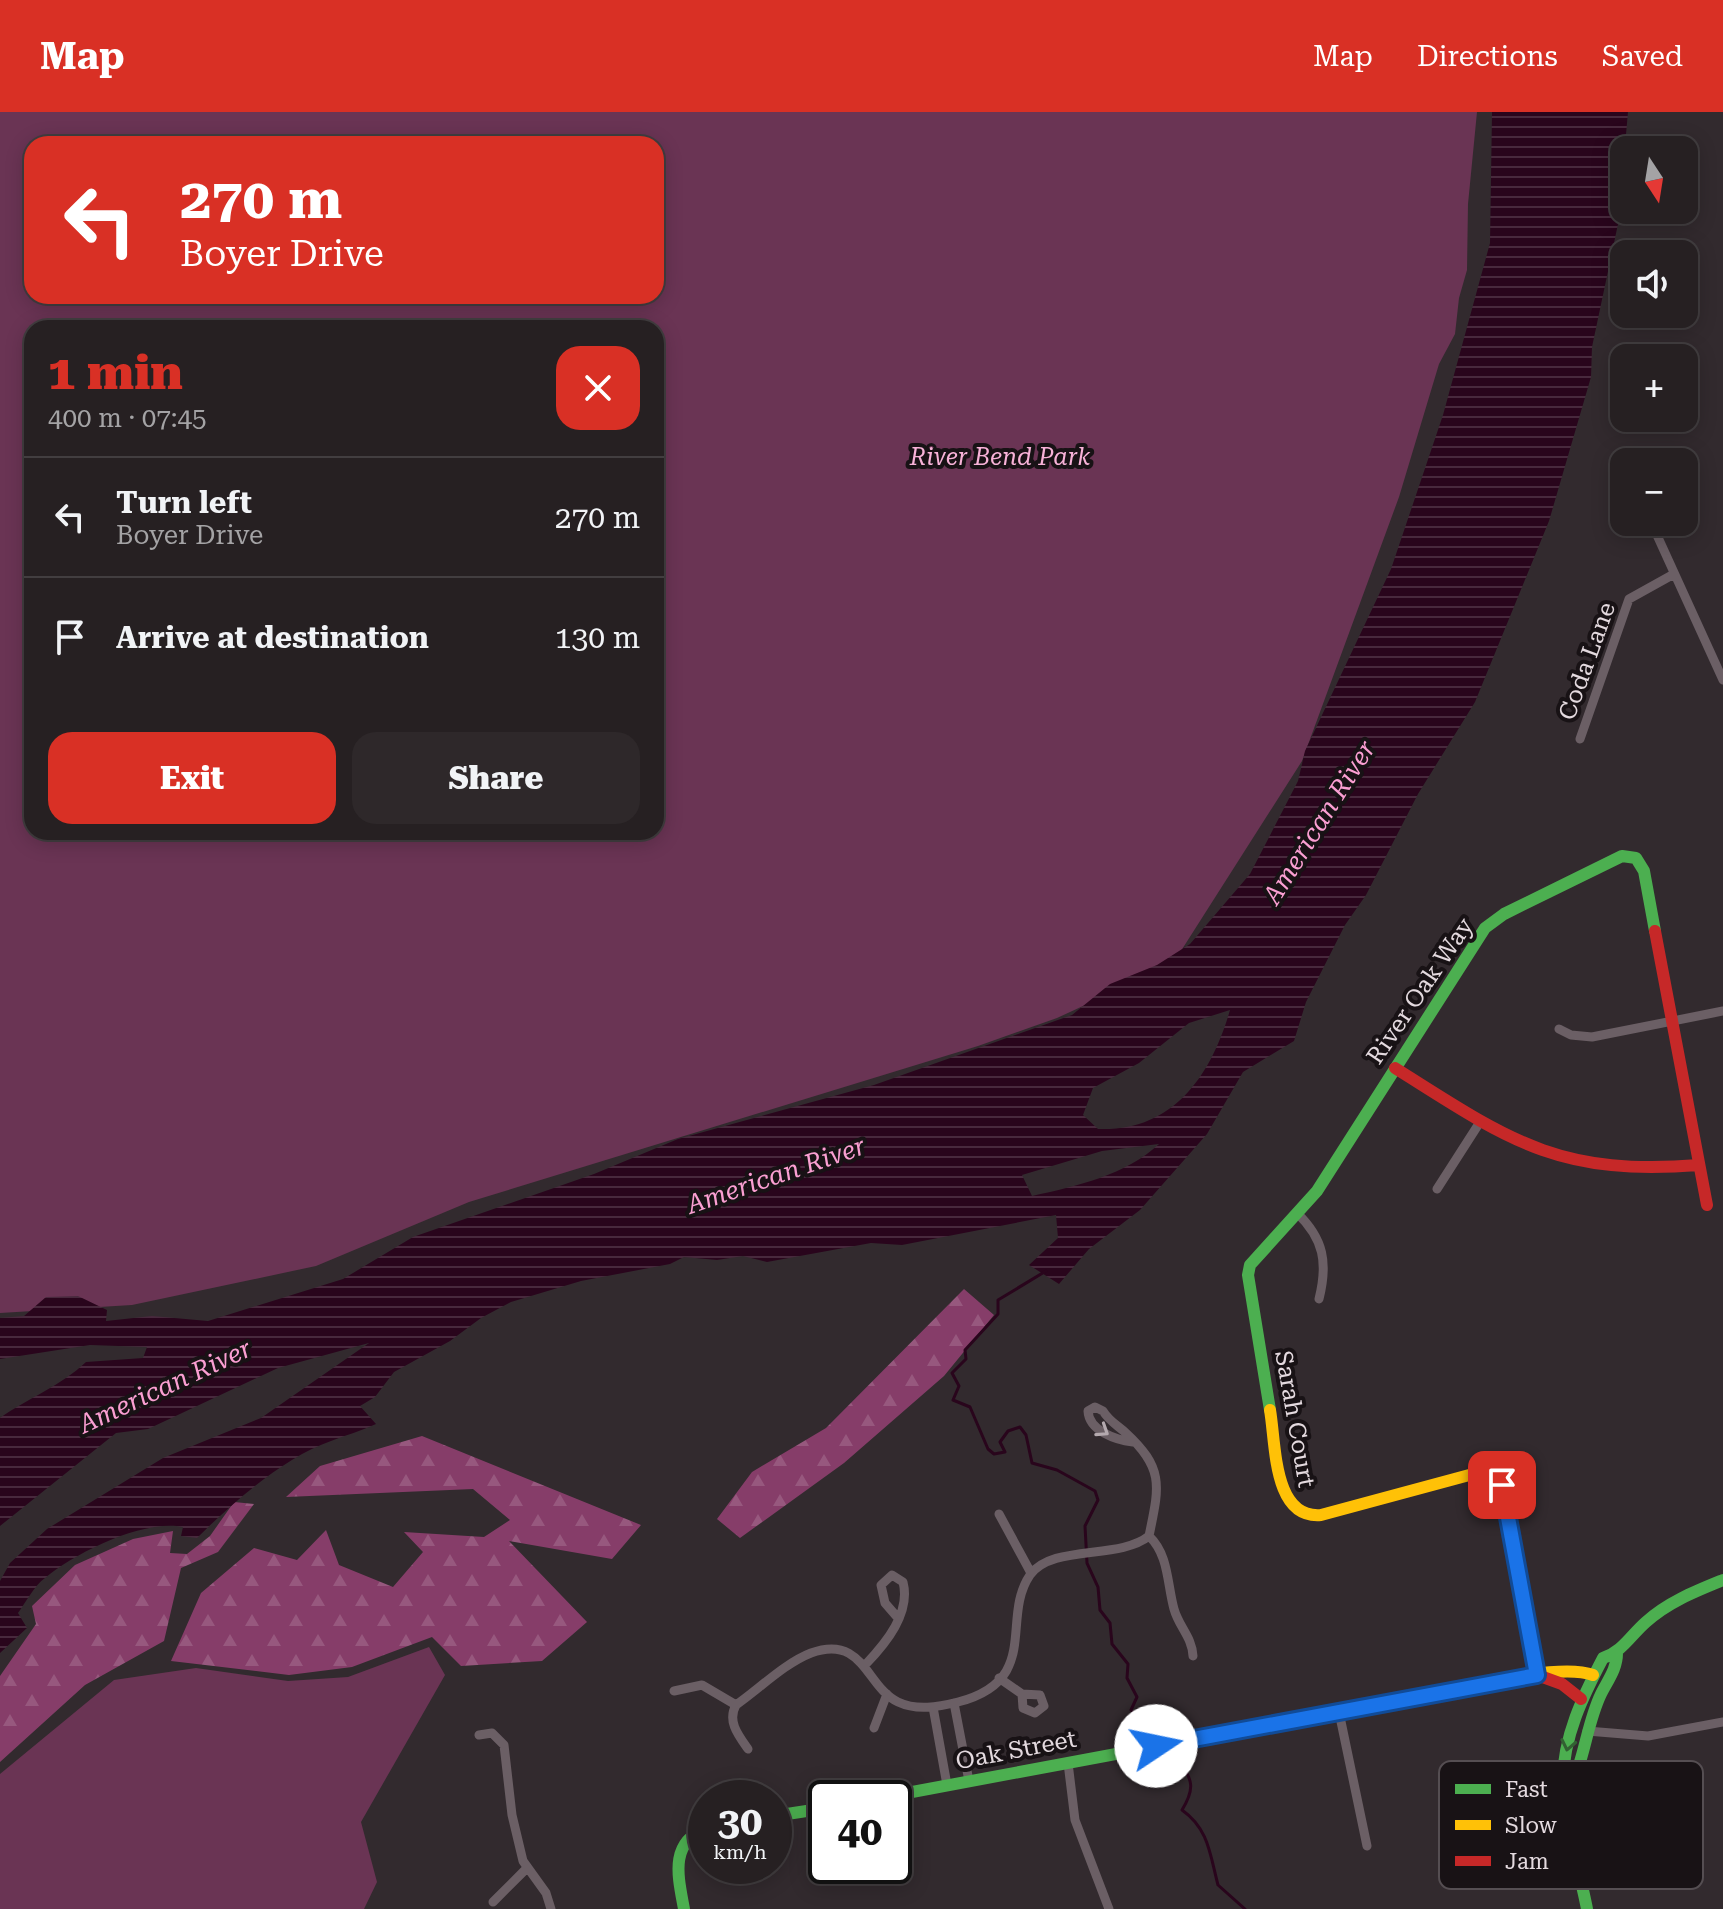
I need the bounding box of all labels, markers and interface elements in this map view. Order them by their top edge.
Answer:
text: Map [40,34,125,78]
text: Map [1313,40,1373,73]
text: Directions [1417,40,1558,73]
text: Saved [1602,40,1683,73]
north arrow [1610,136,1698,224]
map controls [1610,136,1698,536]
text: 270 m [180,166,342,232]
icon: left [48,168,152,272]
text: Boyer Drive [180,233,384,275]
button: sound [1610,240,1698,328]
button: + [1610,344,1698,432]
text: 1 min [48,345,183,401]
button: close [556,346,640,430]
text: 400 m · 07:45 [48,403,207,433]
park label: River Bend Park [909,443,1090,471]
button: − [1610,448,1698,536]
text: Turn left [116,485,252,520]
icon: left [48,495,92,539]
text: 270 m [555,500,640,535]
text: Boyer Drive [116,520,263,550]
street label: Coda Lane [1553,598,1621,724]
icon: arrive [48,615,92,659]
text: Arrive at destination [116,620,429,655]
text: 130 m [555,620,640,655]
button: Exit [48,732,336,824]
button: Share [352,732,640,824]
water label: American River [1256,735,1381,911]
street label: River Oak Way [1361,912,1480,1069]
water label: American River [681,1130,869,1220]
water label: American River [72,1333,256,1440]
street label: Sarah Court [1269,1348,1321,1490]
one-way arrow [1095,1421,1109,1436]
pin [1468,1451,1536,1519]
icon: arrive [1480,1463,1524,1507]
position arrow [1114,1704,1198,1788]
street label: Oak Street [953,1725,1079,1775]
one-way arrow [1560,1737,1577,1751]
legend [1439,1761,1703,1889]
text: Fast [1505,1777,1548,1802]
speed limit sign: 40 [808,1780,912,1884]
text: 30 [718,1798,762,1845]
text: Slow [1505,1813,1558,1838]
text: km/h [713,1840,767,1864]
text: Jam [1505,1849,1549,1874]

